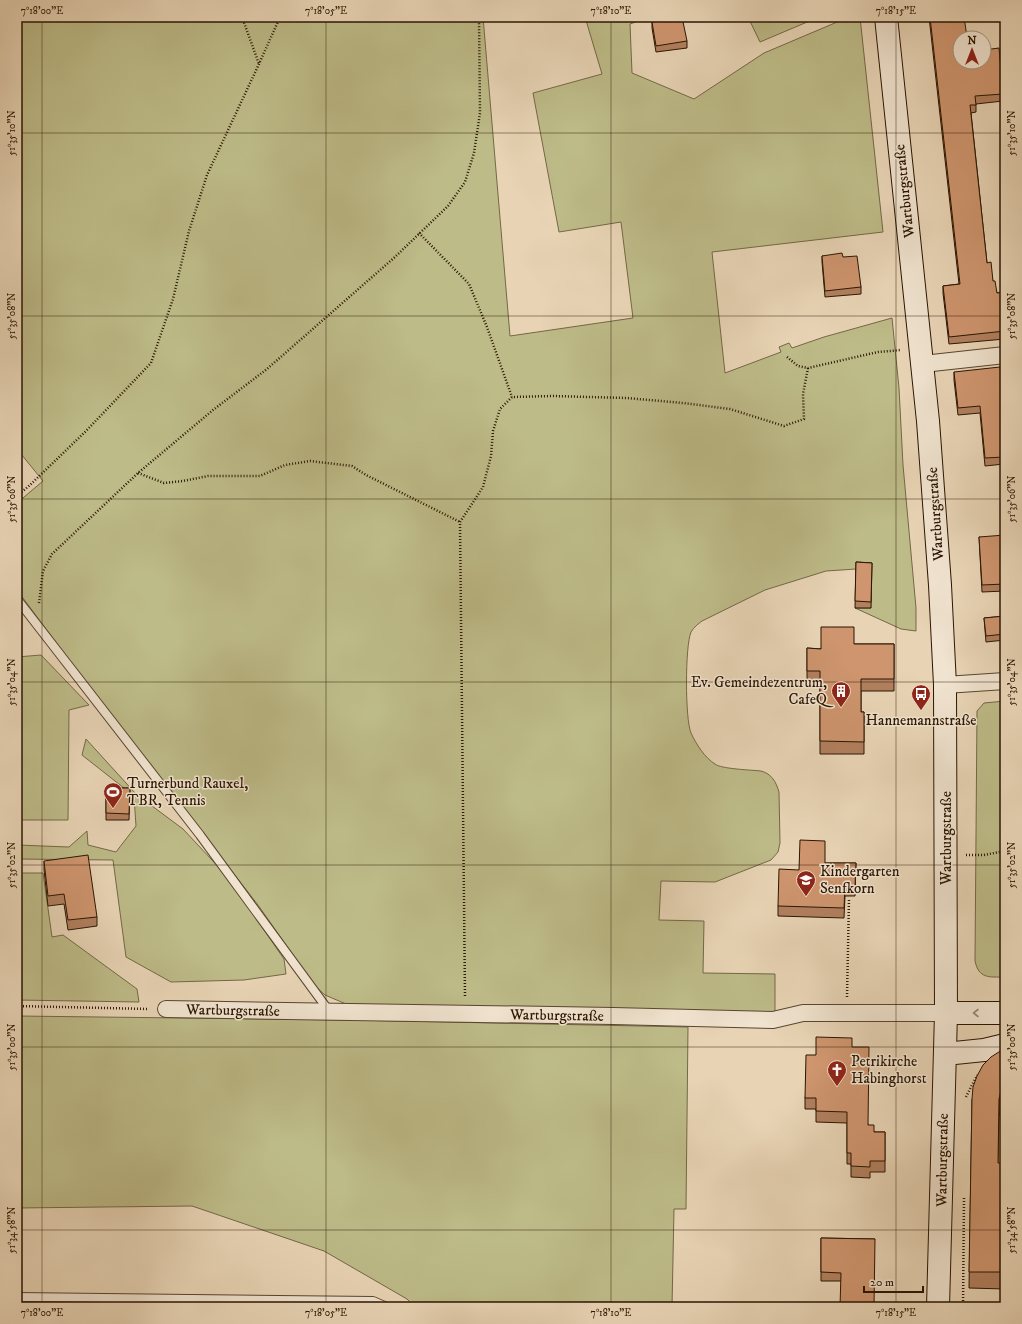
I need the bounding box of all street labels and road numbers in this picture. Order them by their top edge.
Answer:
street label: Wartburgstraße [890,143,919,240]
street label: Wartburgstraße [923,467,948,562]
street label: Wartburgstraße [937,791,956,886]
street label: Wartburgstraße [185,1000,280,1021]
street label: Wartburgstraße [509,1005,604,1026]
street label: Wartburgstraße [932,1113,953,1208]

